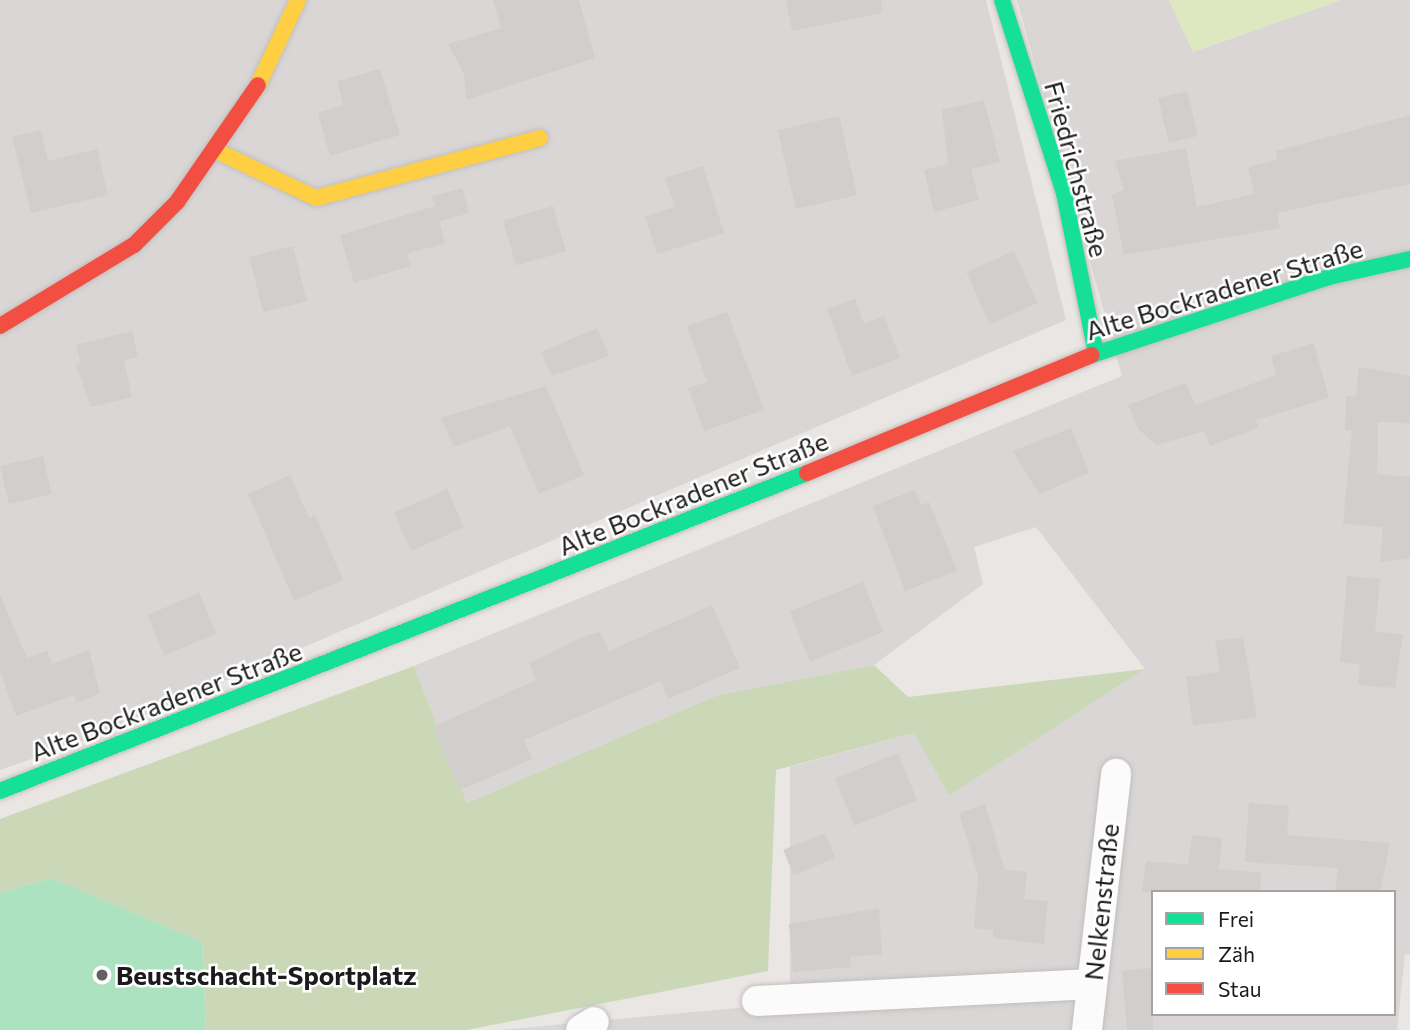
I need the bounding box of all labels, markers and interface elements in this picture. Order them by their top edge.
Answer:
street label: Friedrichstraße [1039,78,1115,260]
street label: Alte Bockradener Straße [1082,232,1366,346]
street label: Alte Bockradener Straße [554,425,832,561]
street label: Alte Bockradener Straße [26,635,306,767]
street label: Nelkenstraße [1077,822,1125,982]
legend [1151,890,1396,1016]
text: Frei [1218,906,1254,931]
text: Zäh [1218,941,1255,966]
place label: Beustschacht-Sportplatz [116,959,417,991]
marker: Beustschacht-Sportplatz [94,967,110,983]
text: Stau [1218,976,1261,1001]

